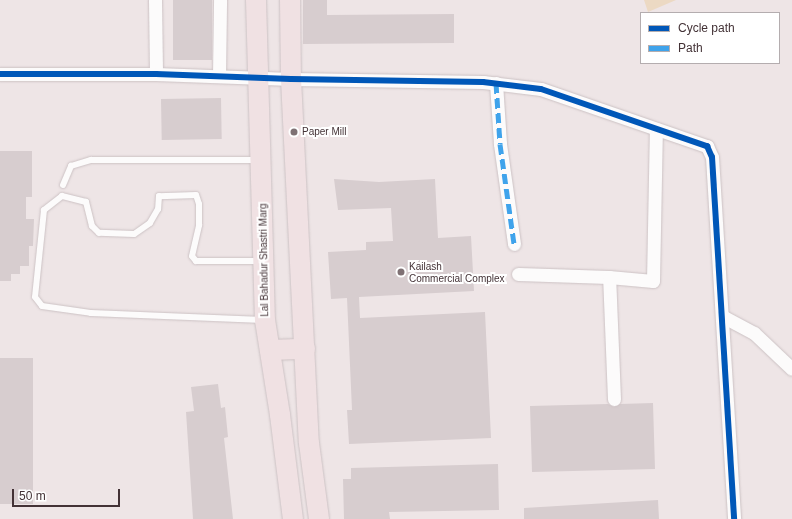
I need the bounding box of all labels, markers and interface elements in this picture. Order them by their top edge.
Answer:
legend [640,12,780,64]
text: Cycle path [678,21,735,35]
text: Path [678,41,703,55]
place label: Paper Mill [302,126,346,138]
marker: Paper Mill [289,127,299,137]
street label: Lal Bahadur Shastri Marg [257,203,271,317]
place label: Kailash Commercial Complex [409,260,505,284]
marker: Kailash Commercial Complex [396,267,406,277]
scale bar [14,481,122,507]
text: 50 m [19,489,46,503]

